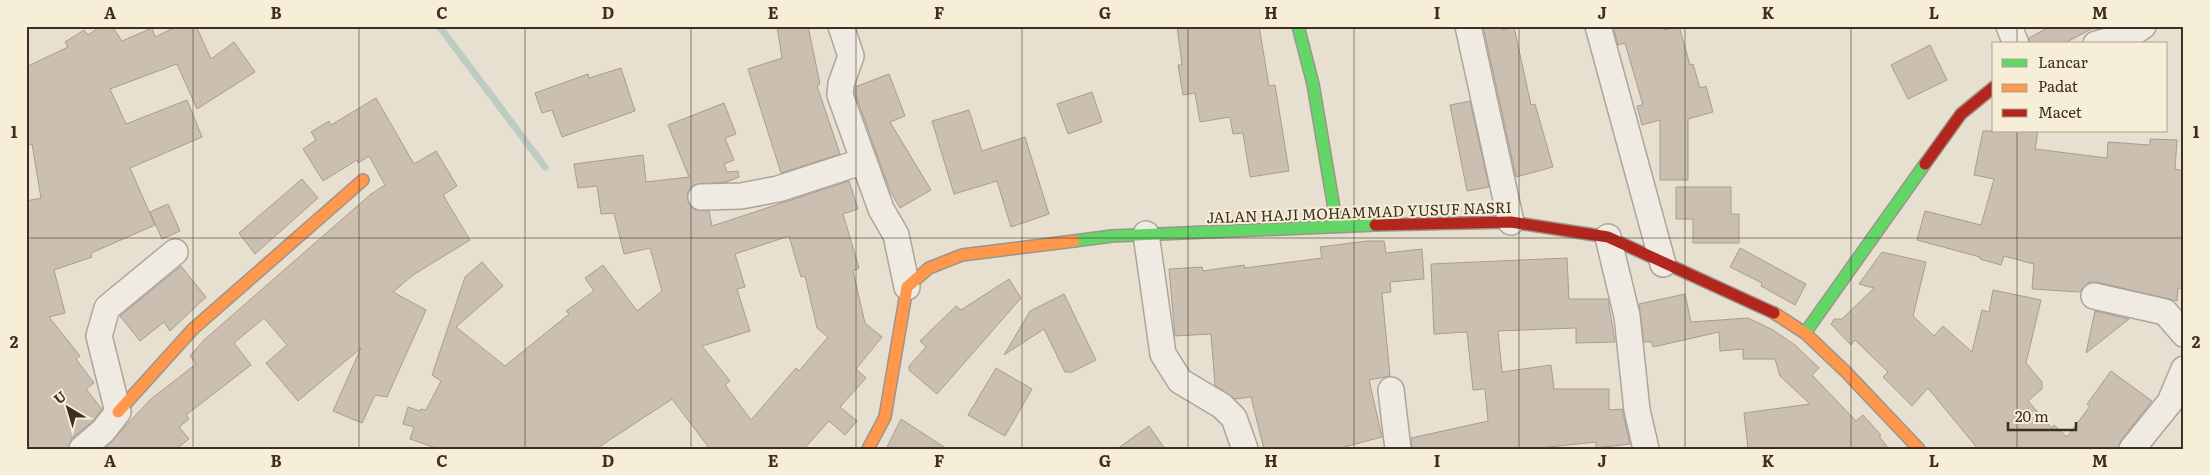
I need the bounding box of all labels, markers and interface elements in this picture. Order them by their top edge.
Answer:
text: A [104,0,116,24]
text: B [270,0,282,24]
text: C [436,0,448,24]
text: D [602,0,614,24]
text: E [768,0,779,24]
text: F [934,0,944,24]
text: G [1099,0,1111,24]
text: H [1264,0,1278,24]
text: I [1434,0,1440,24]
text: J [1597,0,1607,24]
text: K [1762,0,1775,24]
text: L [1929,0,1939,24]
text: M [2092,0,2108,24]
legend [1992,42,2168,132]
text: Lancar [2038,50,2088,73]
text: Padat [2038,74,2078,97]
text: Macet [2038,100,2082,123]
text: 1 [11,119,18,143]
text: 1 [2193,119,2200,143]
street label: JALAN HAJI MOHAMMAD YUSUF NASRI [1206,195,1512,228]
text: 2 [10,329,19,353]
text: 2 [2192,329,2201,353]
north arrow [42,382,92,432]
text: U [49,386,70,408]
scale bar [2008,400,2075,432]
text: 20 m [2015,404,2049,427]
text: A [104,448,116,472]
text: B [270,448,282,472]
text: C [436,448,448,472]
text: D [602,448,614,472]
text: E [768,448,779,472]
text: F [934,448,944,472]
text: G [1099,448,1111,472]
text: H [1264,448,1278,472]
text: I [1434,448,1440,472]
text: J [1597,448,1607,472]
text: K [1762,448,1775,472]
text: L [1929,448,1939,472]
text: M [2092,448,2108,472]

